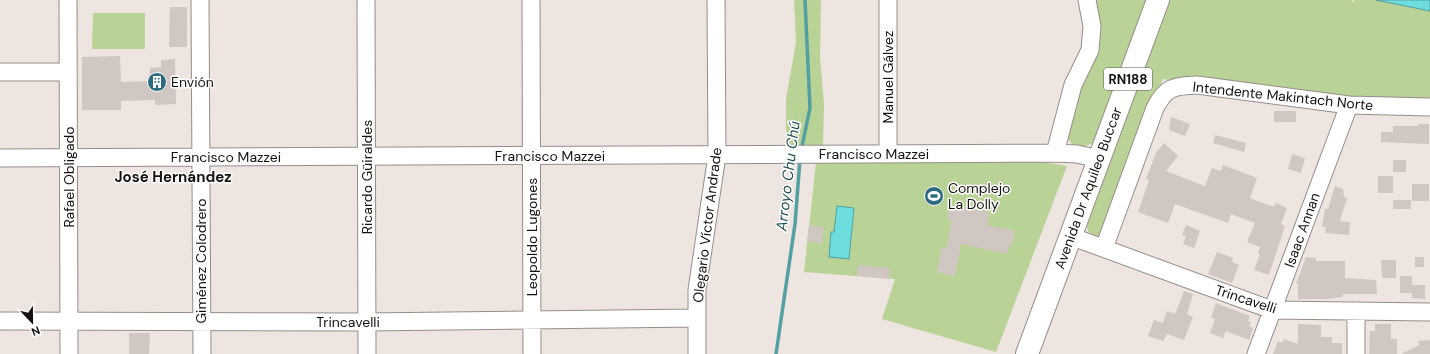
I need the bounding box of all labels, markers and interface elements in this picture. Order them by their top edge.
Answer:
street label: Manuel Gálvez [879,31,897,124]
road number: RN188 [1104,68,1152,90]
building icon: Envión [146,71,168,93]
place label: Envión [171,73,214,91]
street label: Intendente Makintach Norte [1192,78,1374,114]
street label: Avenida Dr Aquileo Buccar [1050,105,1126,271]
water label: Arroyo Chu Chú [771,119,805,233]
street label: Ricardo Güiraldes [358,120,376,234]
street label: Rafael Obligado [60,126,78,228]
street label: Francisco Mazzei [819,145,929,163]
street label: Olegario Víctor Andrade [689,146,725,304]
street label: Francisco Mazzei [495,147,605,165]
street label: Francisco Mazzei [171,148,281,166]
district label: José Hernández [114,167,232,187]
street label: Leopoldo Lugones [523,178,541,296]
place label: Complejo La Dolly [948,179,1010,213]
sports icon: Complejo La Dolly [923,185,945,207]
street label: Isaac Annan [1280,190,1324,270]
street label: Giménez Colodrero [192,198,210,324]
street label: Trincavelli [1213,281,1279,317]
north arrow [12,302,52,342]
street label: Trincavelli [316,313,380,331]
text: N [29,323,42,339]

